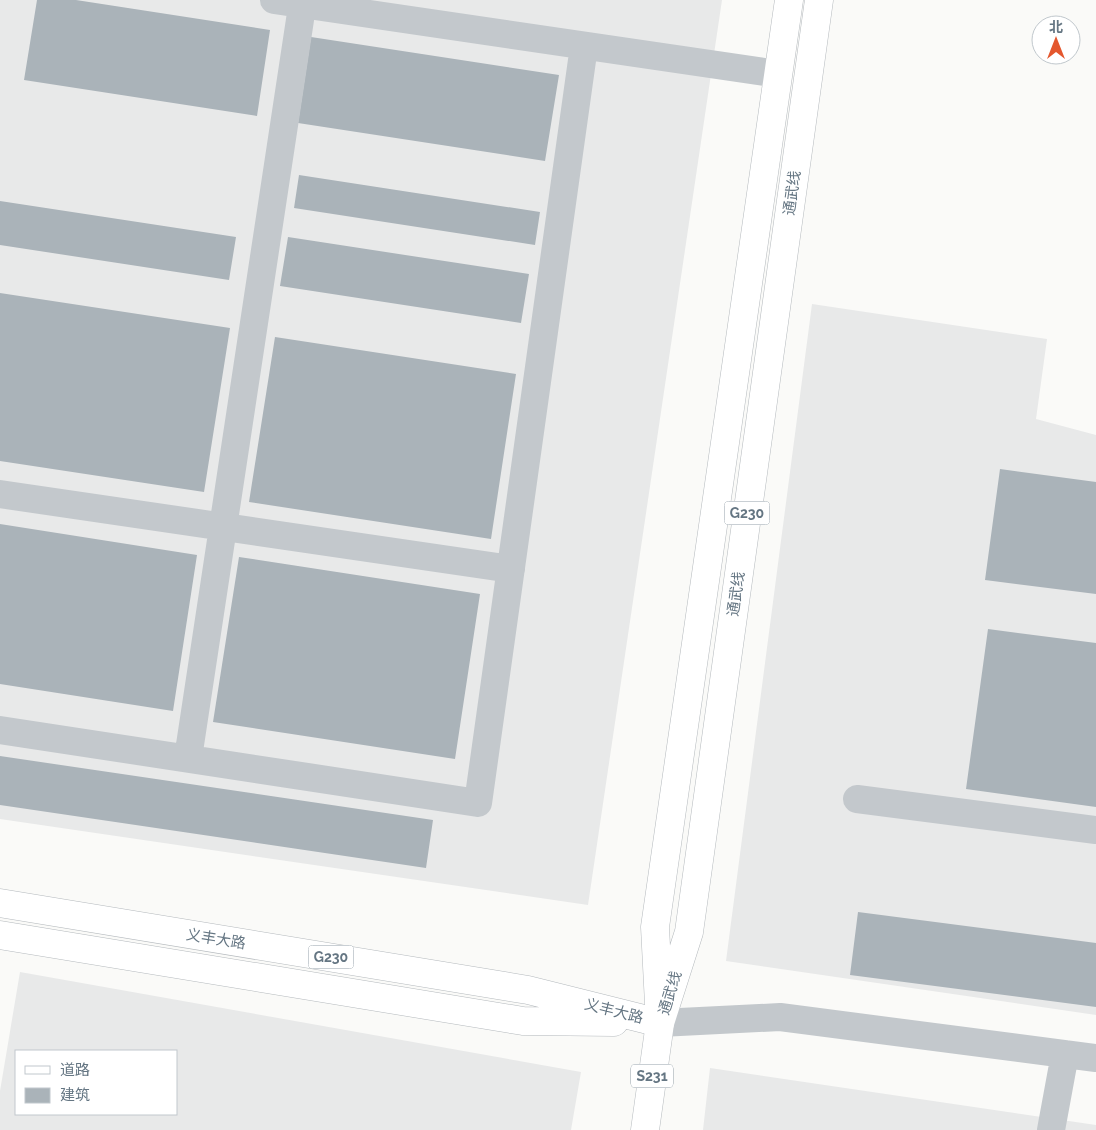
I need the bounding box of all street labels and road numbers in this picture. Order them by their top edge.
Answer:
street label: 通武线 [780,169,804,217]
road number: G230 [724,502,770,524]
street label: 通武线 [724,570,748,618]
street label: 义丰大路 [185,925,247,953]
road number: G230 [308,946,354,969]
street label: 通武线 [655,969,685,1017]
street label: 义丰大路 [583,995,645,1027]
road number: S231 [631,1064,673,1088]

